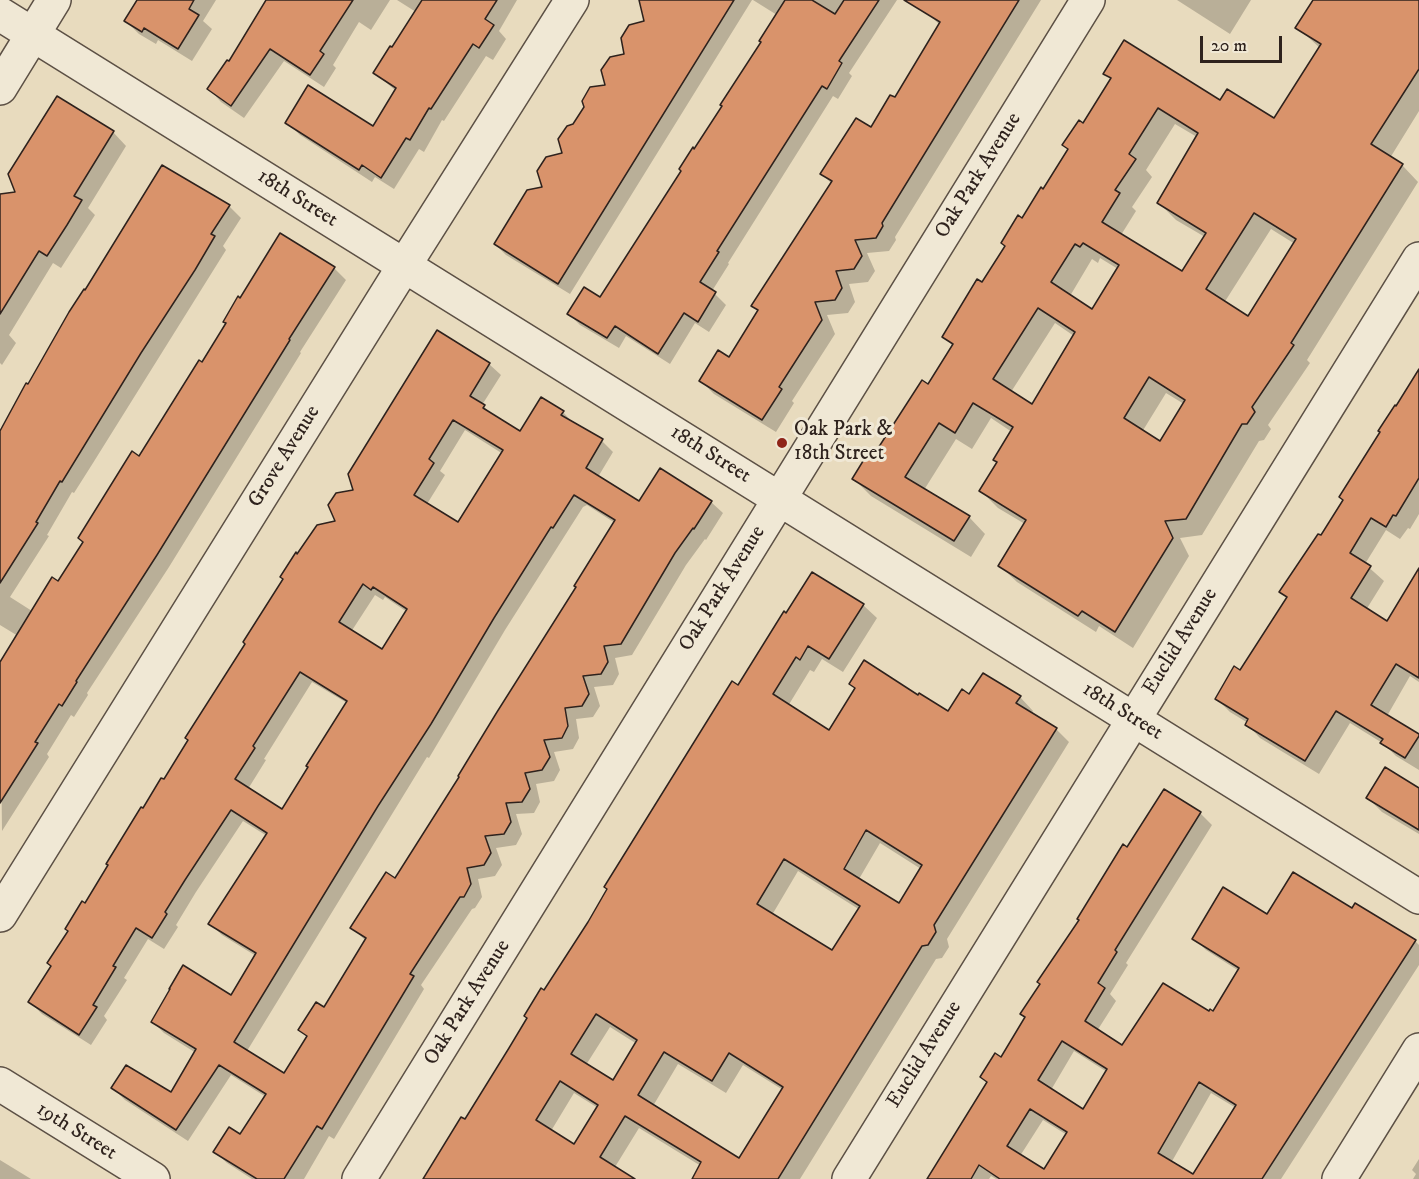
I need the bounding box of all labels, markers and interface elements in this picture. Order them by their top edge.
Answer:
scale bar [1203,24,1286,62]
text: 20 m [1211,35,1247,57]
street label: Oak Park Avenue [930,109,1028,243]
street label: 18th Street [252,164,342,234]
street label: Grove Avenue [244,401,326,513]
place label: Oak Park & 18th Street [794,418,893,468]
street label: 18th Street [665,420,755,490]
marker: Oak Park & 18th Street [775,436,789,450]
street label: Oak Park Avenue [674,522,772,656]
street label: Euclid Avenue [1138,584,1224,700]
street label: 18th Street [1077,677,1167,747]
street label: Oak Park Avenue [419,936,517,1070]
street label: Euclid Avenue [882,997,968,1113]
street label: 19th Street [31,1097,121,1167]

